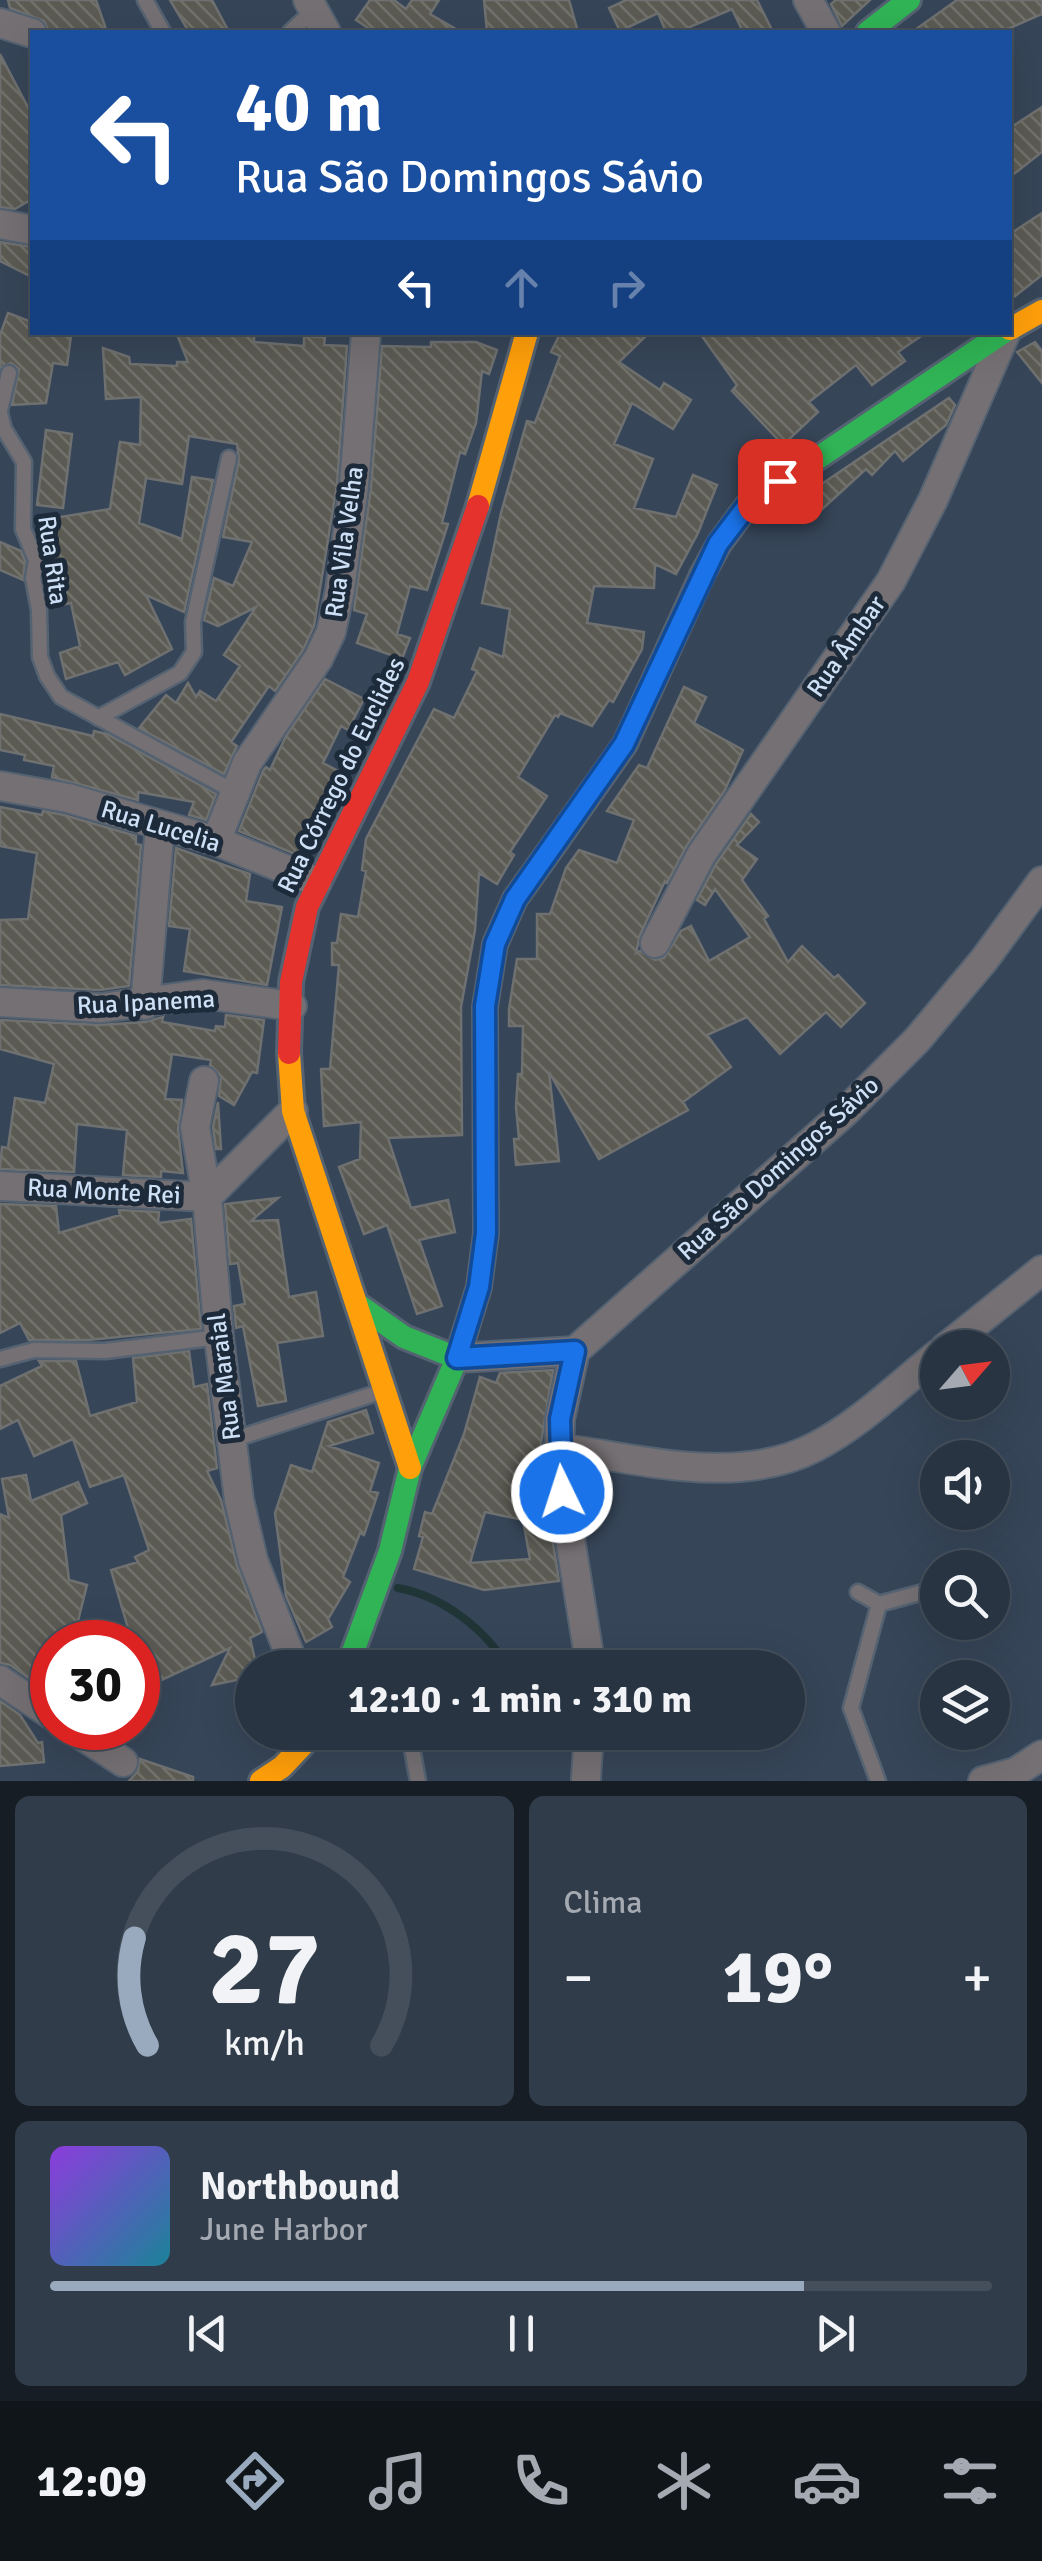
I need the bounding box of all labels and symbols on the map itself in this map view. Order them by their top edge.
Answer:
pin [738,439,823,524]
street label: Rua Vila Velha [318,464,370,620]
street label: Rua Rita [31,514,75,606]
street label: Rua Âmbar [800,589,893,703]
street label: Rua Córrego do Euclides [271,652,412,898]
street label: Rua Lucelia [98,793,224,859]
street label: Rua Ipanema [76,983,216,1021]
street label: Rua São Domingos Sávio [671,1069,885,1267]
street label: Rua Monte Rei [26,1172,182,1210]
street label: Rua Maraial [201,1312,247,1442]
north arrow [920,1330,1010,1420]
position arrow [510,1440,614,1544]
speed limit sign: 30 [30,1620,160,1750]

